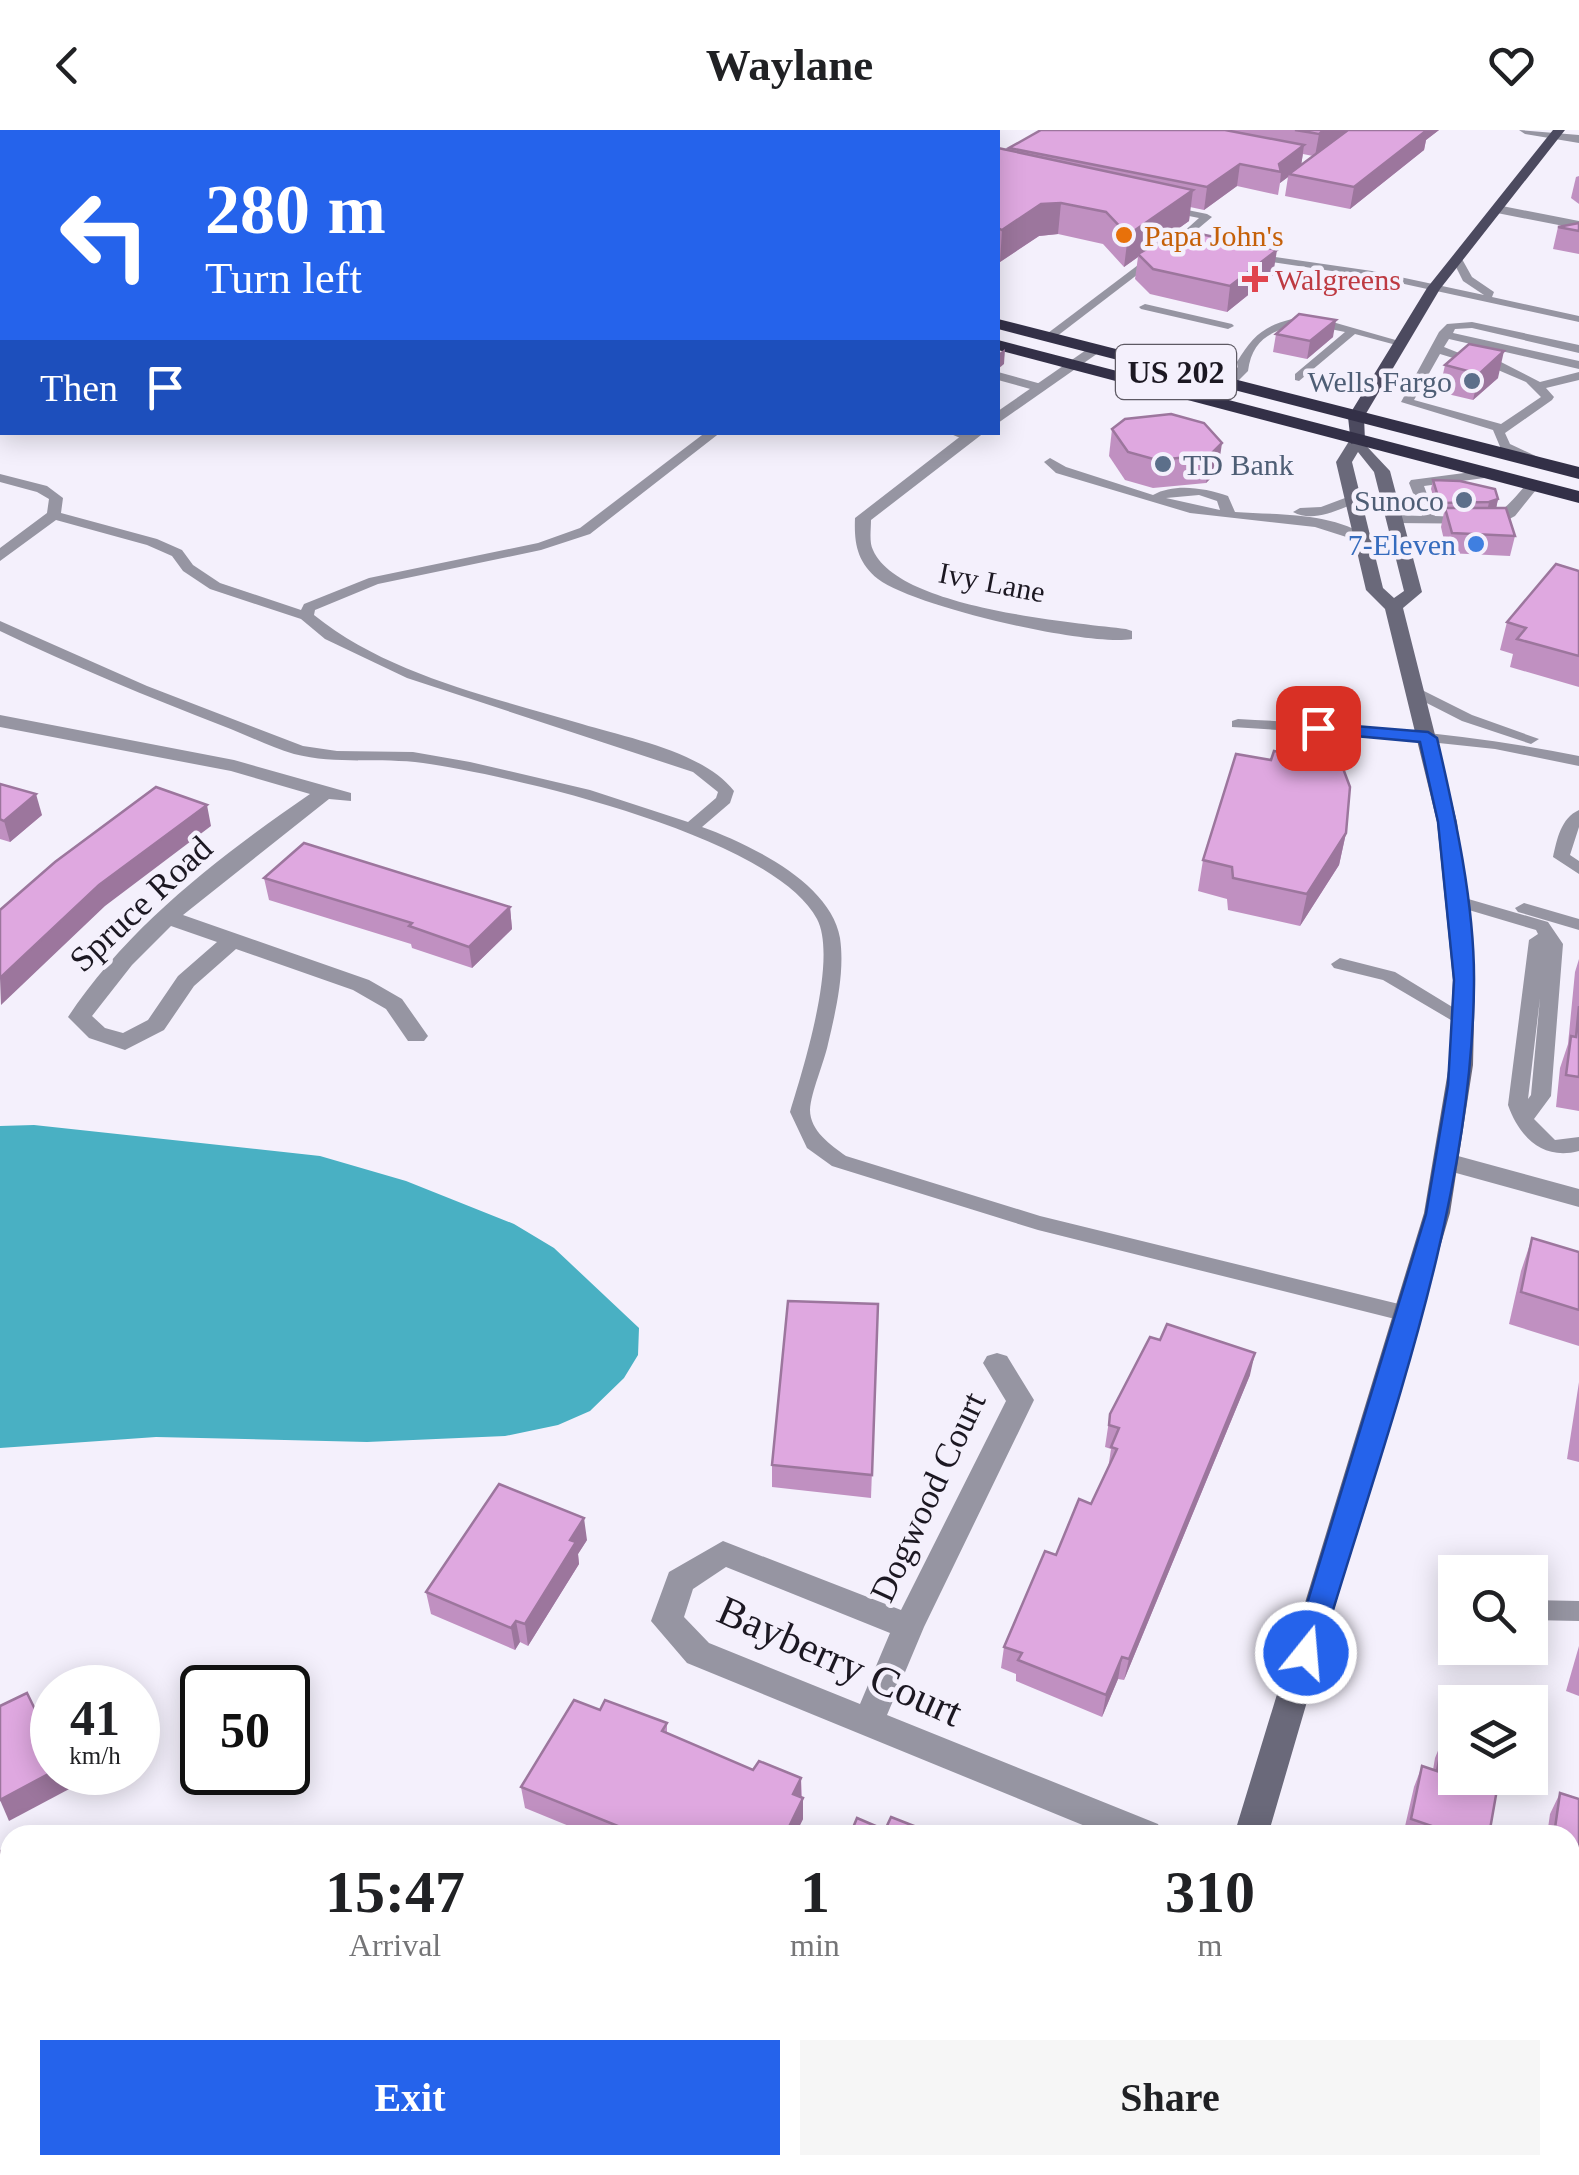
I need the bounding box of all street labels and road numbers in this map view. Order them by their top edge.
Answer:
road number: US 202 [1116,345,1236,399]
street label: Ivy Lane [936,556,1048,608]
street label: Spruce Road [62,828,220,980]
street label: Dogwood Court [862,1386,994,1608]
street label: Bayberry Court [711,1587,970,1736]

